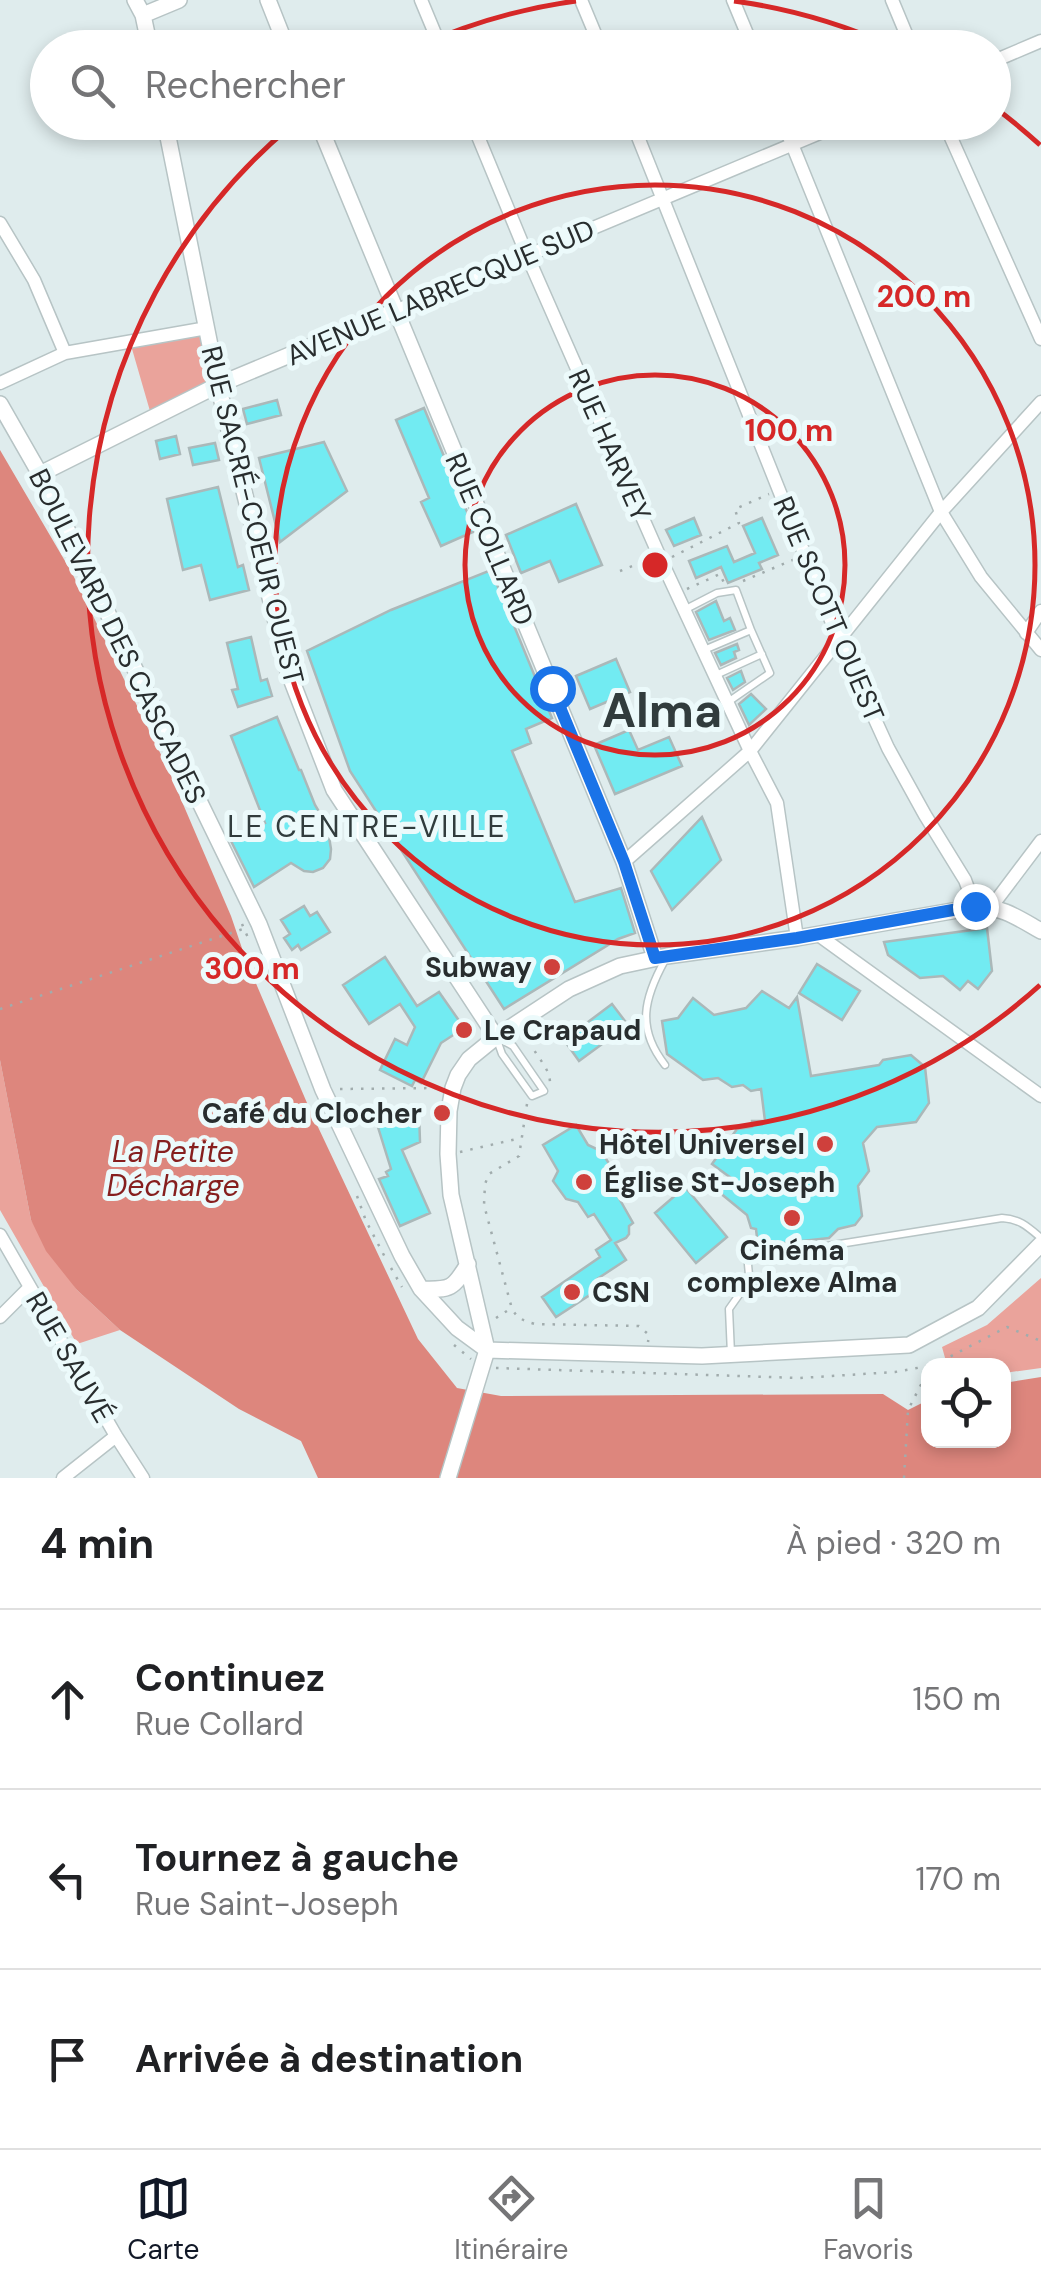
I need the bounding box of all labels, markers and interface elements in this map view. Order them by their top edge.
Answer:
search box [30,30,1011,140]
icon: search [65,58,120,113]
text: Rechercher [145,60,346,110]
street label: AVENUE LABRECQUE SUD [280,211,600,374]
text: 200 m [877,277,971,316]
street label: RUE SACRÉ-COEUR OUEST [193,342,312,688]
street label: RUE HARVEY [560,363,659,527]
text: 100 m [745,411,833,450]
street label: RUE COLLARD [437,447,543,631]
street label: BOULEVARD DES CASCADES [20,463,215,810]
street label: RUE SCOTT OUEST [764,491,893,728]
centre of rings [637,547,673,583]
route start [530,666,576,712]
district label: Alma [602,679,722,742]
district label: LE CENTRE-VILLE [227,807,507,846]
route end [953,884,999,930]
text: 300 m [204,949,300,988]
place label: Subway [425,949,532,986]
marker: Subway [541,956,563,978]
place label: Le Crapaud [484,1012,641,1049]
marker: Le Crapaud [453,1019,475,1041]
place label: Café du Clocher [202,1095,422,1132]
marker: Café du Clocher [431,1102,453,1124]
place label: Hôtel Universel [599,1126,805,1163]
water label: La Petite Décharge [106,1132,240,1205]
marker: Hôtel Universel [814,1133,836,1155]
place label: Église St-Joseph [604,1164,835,1201]
marker: Église St-Joseph [573,1171,595,1193]
marker: Cinéma complexe Alma [781,1207,803,1229]
place label: Cinéma complexe Alma [687,1232,897,1301]
place label: CSN [592,1274,650,1311]
marker: CSN [561,1281,583,1303]
street label: RUE SAUVÉ [17,1285,122,1429]
map controls [921,1358,1011,1448]
button: locate [921,1358,1011,1448]
text: 4 min [40,1516,154,1571]
text: À pied · 320 m [786,1522,1001,1564]
text: Continuez [135,1653,325,1703]
icon: ahead [40,1672,95,1727]
text: 150 m [913,1678,1001,1720]
text: Rue Collard [135,1703,304,1745]
text: Tournez à gauche [135,1833,459,1883]
icon: left [40,1852,95,1907]
text: 170 m [915,1858,1001,1900]
text: Rue Saint-Joseph [135,1883,399,1925]
icon: arrive [40,2032,95,2087]
text: Arrivée à destination [135,2034,523,2084]
tab: Carte [127,2171,200,2268]
tab: Itinéraire [454,2171,568,2268]
tab: Favoris [823,2171,914,2268]

